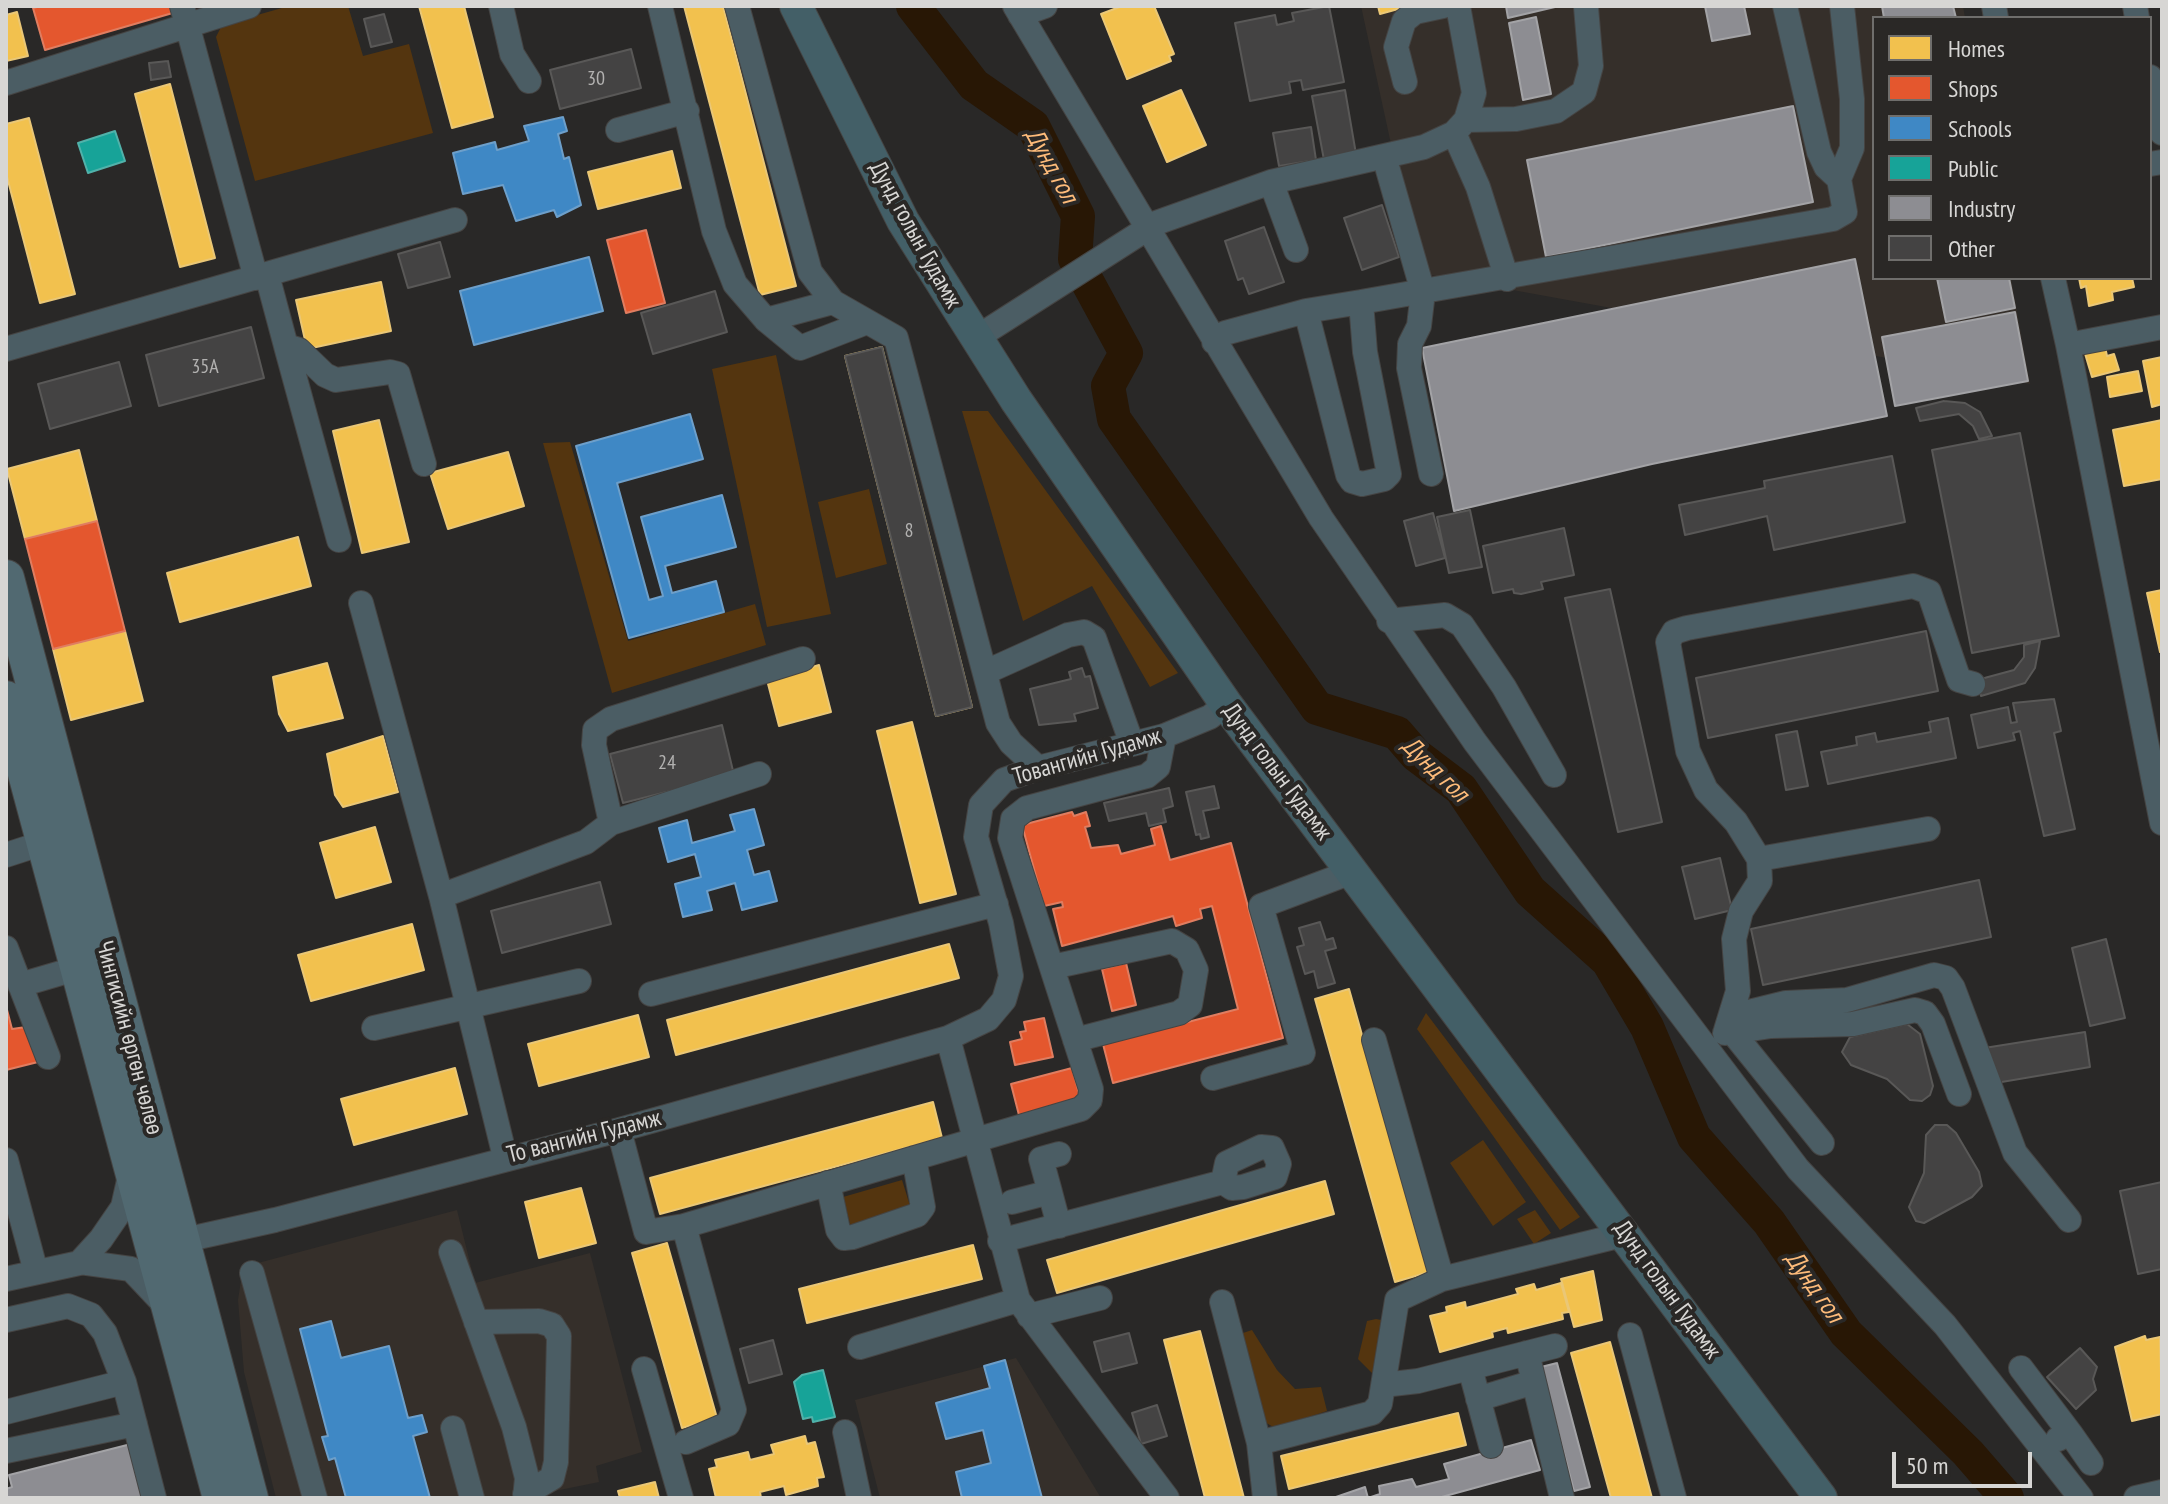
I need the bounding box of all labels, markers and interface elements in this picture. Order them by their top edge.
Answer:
legend [1872,16,2152,280]
text: Homes [1948,33,2005,64]
house number: 30 [587,67,605,91]
text: Shops [1948,73,1998,104]
text: Schools [1948,113,2012,144]
water label: Дунд гол [1018,123,1084,209]
text: Public [1948,153,1998,184]
street label: Дунд голын Гудамж [863,156,967,314]
text: Industry [1948,193,2015,224]
text: Other [1948,233,1995,264]
house number: 35А [191,355,219,379]
house number: 8 [905,519,913,543]
street label: Дунд голын Гудамж [1216,698,1338,846]
street label: Товангийн Гудамж [1010,722,1164,792]
water label: Дунд гол [1395,731,1475,809]
house number: 24 [658,751,676,775]
street label: Чингисийн өргөн чөлөө [89,938,169,1138]
street label: То вангийн Гудамж [504,1104,664,1170]
street label: Дунд голын Гудамж [1607,1215,1727,1365]
water label: Дунд гол [1778,1245,1850,1329]
scale bar [1896,1436,2036,1486]
text: 50 m [1906,1450,1948,1481]

